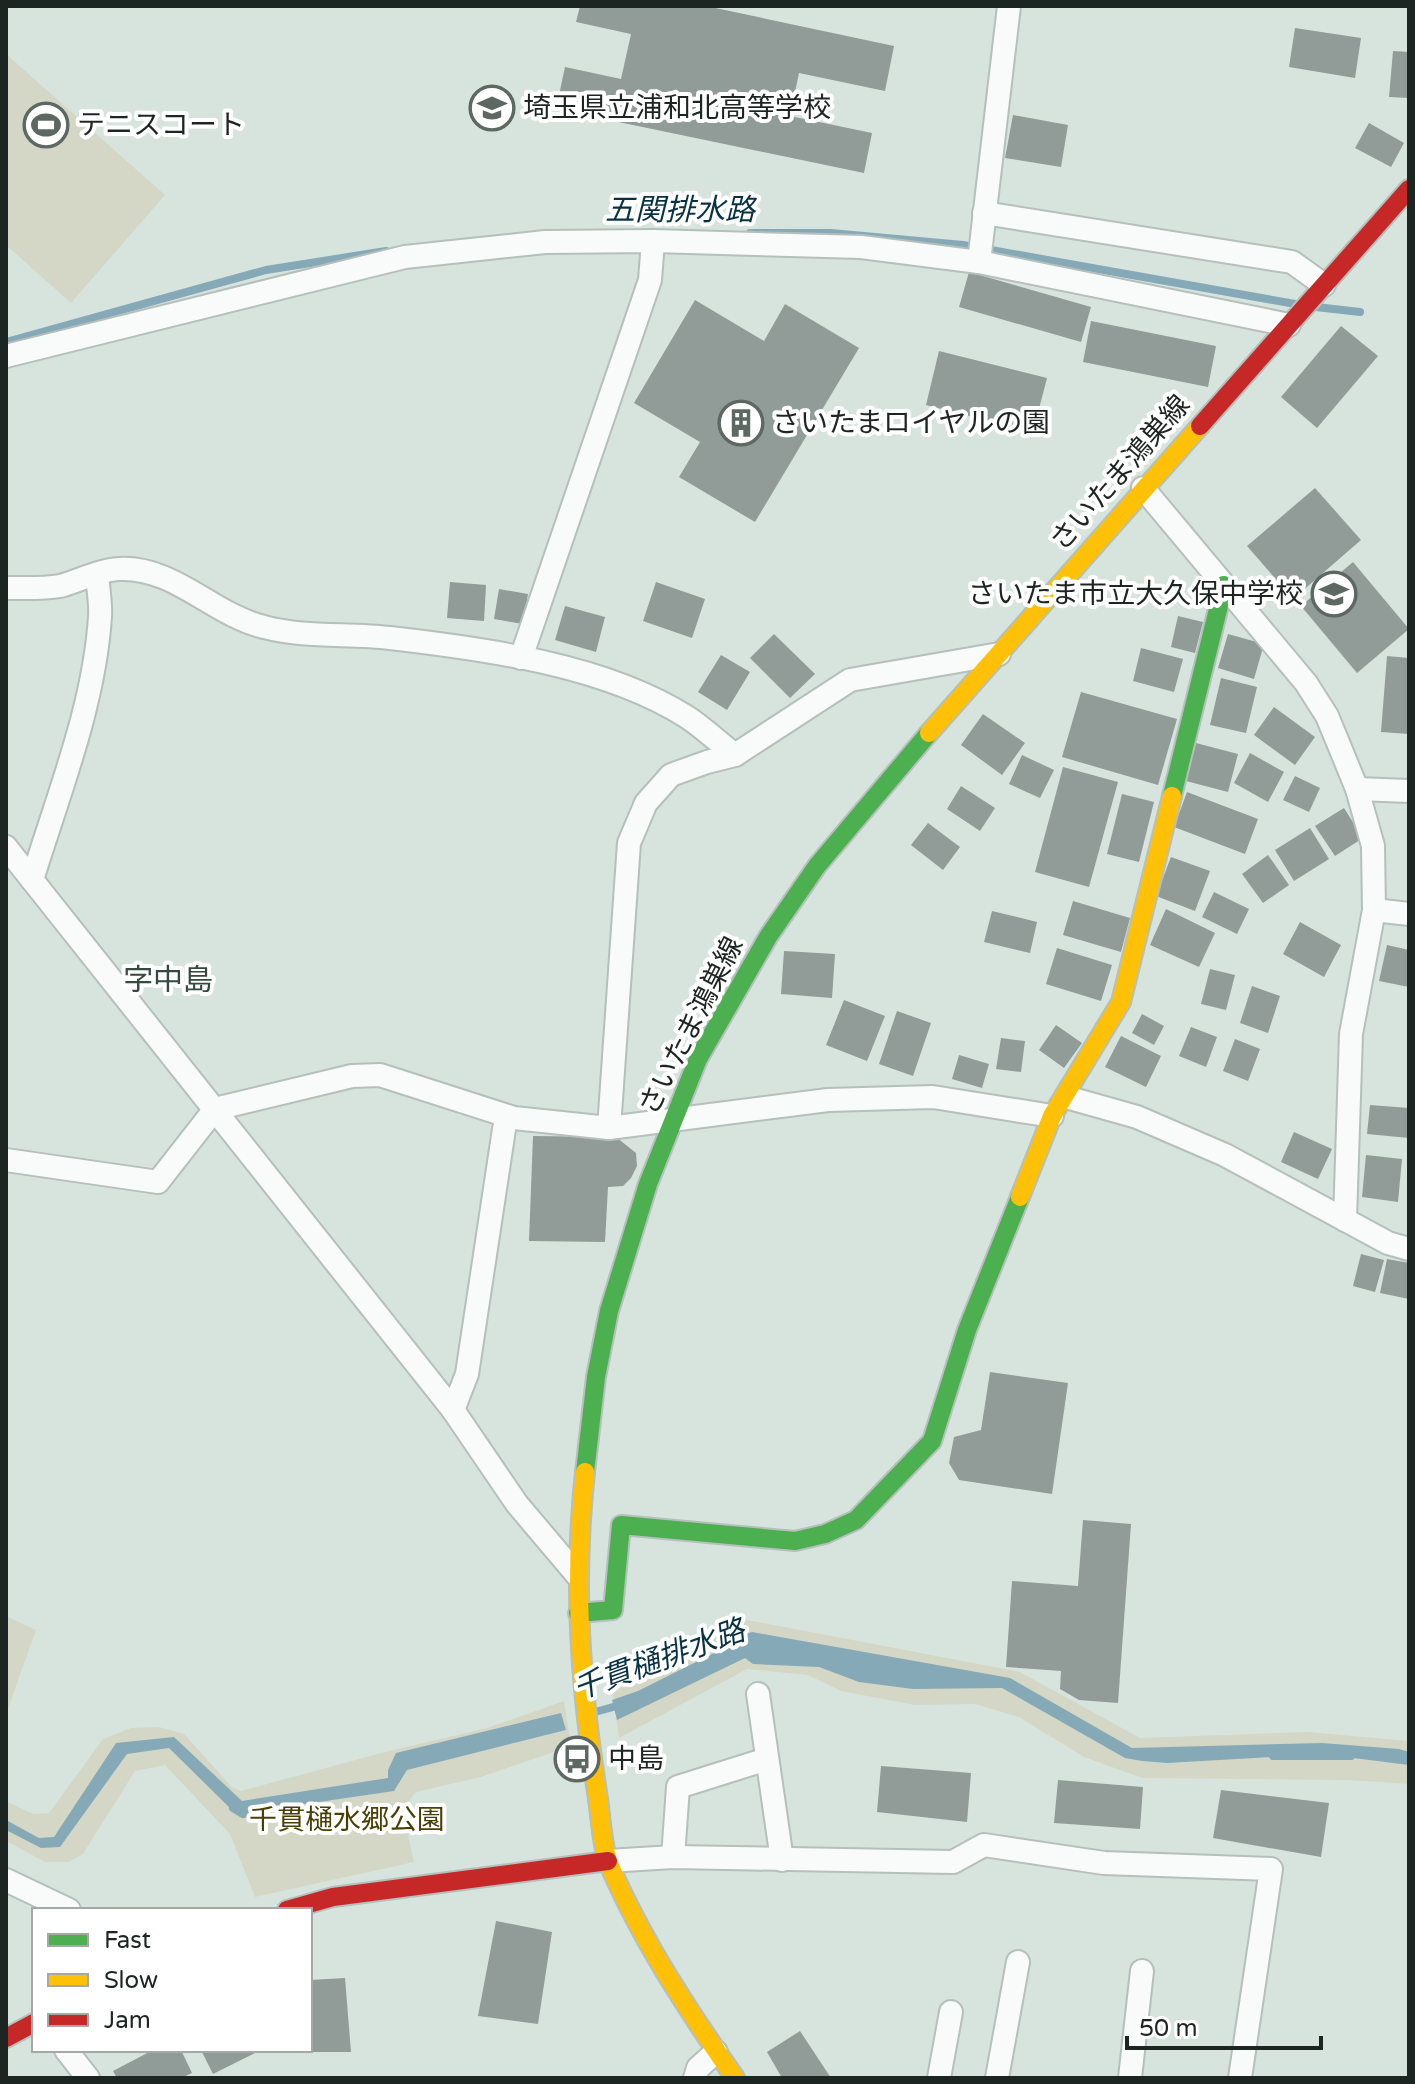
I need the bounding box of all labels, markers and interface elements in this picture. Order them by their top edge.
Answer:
school or university icon: 埼玉県立浦和北高等学校 [468,84,516,132]
place label: 埼玉県立浦和北高等学校 [523,91,831,125]
sports icon: テニスコート [22,101,70,149]
place label: テニスコート [77,108,245,142]
water label: 五関排水路 [605,192,758,229]
street label: さいたま鴻巣線 [1043,388,1197,558]
building icon: さいたまロイヤルの園 [717,399,765,447]
place label: さいたまロイヤルの園 [772,406,1050,440]
school or university icon: さいたま市立大久保中学校 [1310,570,1358,618]
place label: さいたま市立大久保中学校 [968,577,1303,611]
street label: さいたま鴻巣線 [632,931,750,1121]
district label: 字中島 [123,962,213,999]
water label: 千貫樋排水路 [568,1611,753,1708]
bus stop icon: 中島 [553,1735,601,1783]
place label: 中島 [608,1742,664,1776]
park label: 千貫樋水郷公園 [249,1803,445,1837]
legend [32,1908,312,2052]
text: Fast [104,1926,151,1955]
text: Slow [104,1966,158,1995]
scale bar [1127,2000,1321,2050]
text: Jam [104,2006,151,2035]
text: 50 m [1139,2014,1197,2043]

